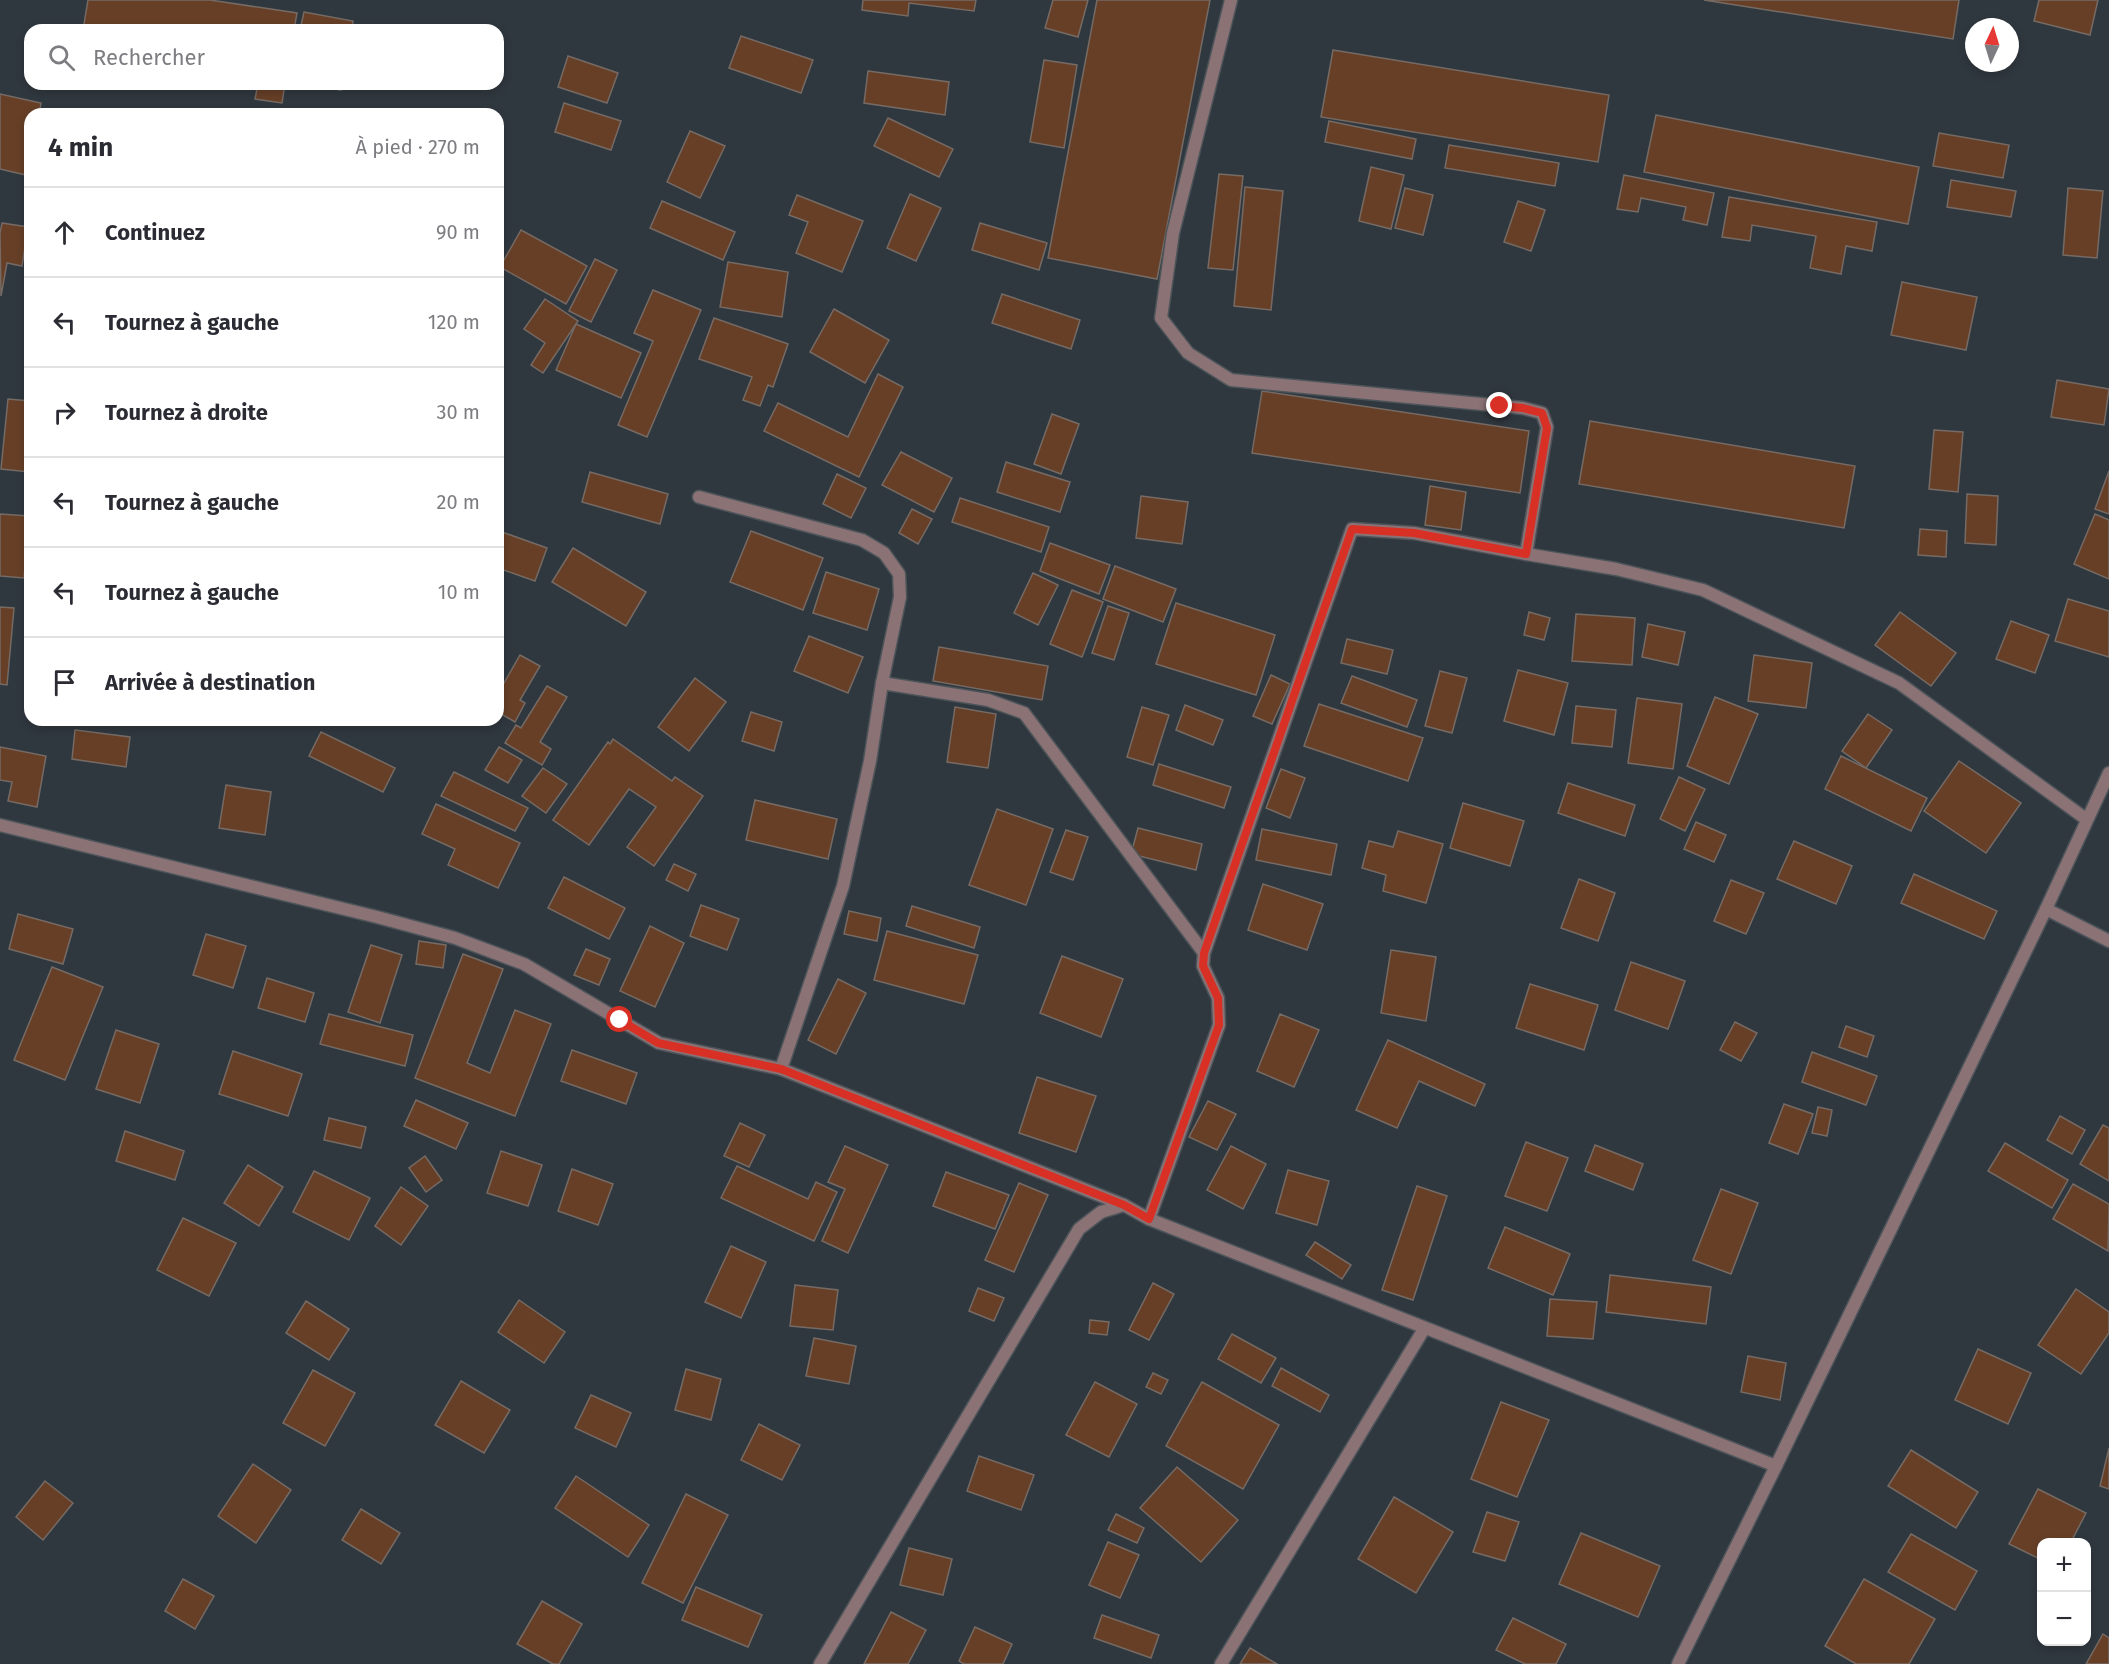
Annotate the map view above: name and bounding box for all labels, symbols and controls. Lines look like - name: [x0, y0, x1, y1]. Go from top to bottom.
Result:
- north arrow: [1965, 18, 2019, 72]
- search box: [24, 24, 504, 90]
- icon: search: [45, 41, 78, 74]
- text: Rechercher: [93, 44, 205, 71]
- text: 4 min: [48, 132, 113, 163]
- text: À pied · 270 m: [356, 135, 480, 159]
- icon: ahead: [48, 216, 81, 249]
- text: Continuez: [105, 219, 205, 246]
- text: 90 m: [436, 220, 480, 244]
- icon: left: [48, 306, 81, 339]
- text: Tournez à gauche: [105, 309, 279, 336]
- text: 120 m: [428, 310, 480, 334]
- route end: [1486, 392, 1512, 418]
- icon: right: [48, 396, 81, 429]
- text: Tournez à droite: [105, 399, 268, 426]
- text: 30 m: [436, 400, 480, 424]
- icon: left: [48, 486, 81, 519]
- text: Tournez à gauche: [105, 489, 279, 516]
- text: 20 m: [437, 490, 480, 514]
- icon: left: [48, 576, 81, 609]
- text: Tournez à gauche: [105, 579, 279, 606]
- text: 10 m: [438, 580, 480, 604]
- icon: arrive: [48, 666, 81, 699]
- text: Arrivée à destination: [105, 669, 315, 696]
- route start: [606, 1006, 632, 1032]
- map controls: [2037, 1538, 2091, 1646]
- button: +: [2037, 1538, 2091, 1592]
- button: −: [2037, 1592, 2091, 1646]

